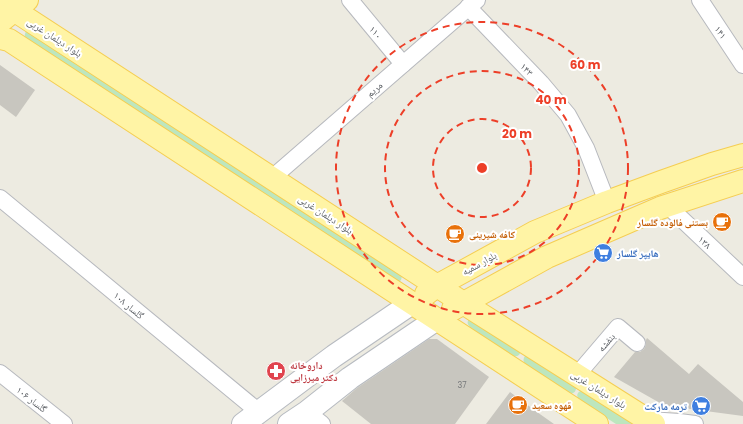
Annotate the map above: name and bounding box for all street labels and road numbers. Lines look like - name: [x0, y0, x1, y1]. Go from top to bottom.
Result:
- street label: بلوار دیلمان غربی: [24, 14, 85, 61]
- street label: ۱۱۰: [366, 22, 386, 42]
- street label: ۱۴۱: [711, 22, 731, 42]
- street label: ۱۴۳: [517, 59, 537, 80]
- street label: مریم: [363, 78, 386, 101]
- street label: بلوار دیلمان غربی: [295, 191, 356, 238]
- street label: ۱۳۸: [695, 232, 715, 253]
- street label: بلوار سمیه: [459, 248, 500, 279]
- street label: گلسار ۱۰۸: [110, 288, 148, 323]
- street label: بنفشه: [594, 329, 619, 355]
- street label: بلوار دیلمان غربی: [568, 366, 630, 413]
- street label: گلسار ۱۰۶: [13, 382, 51, 417]

